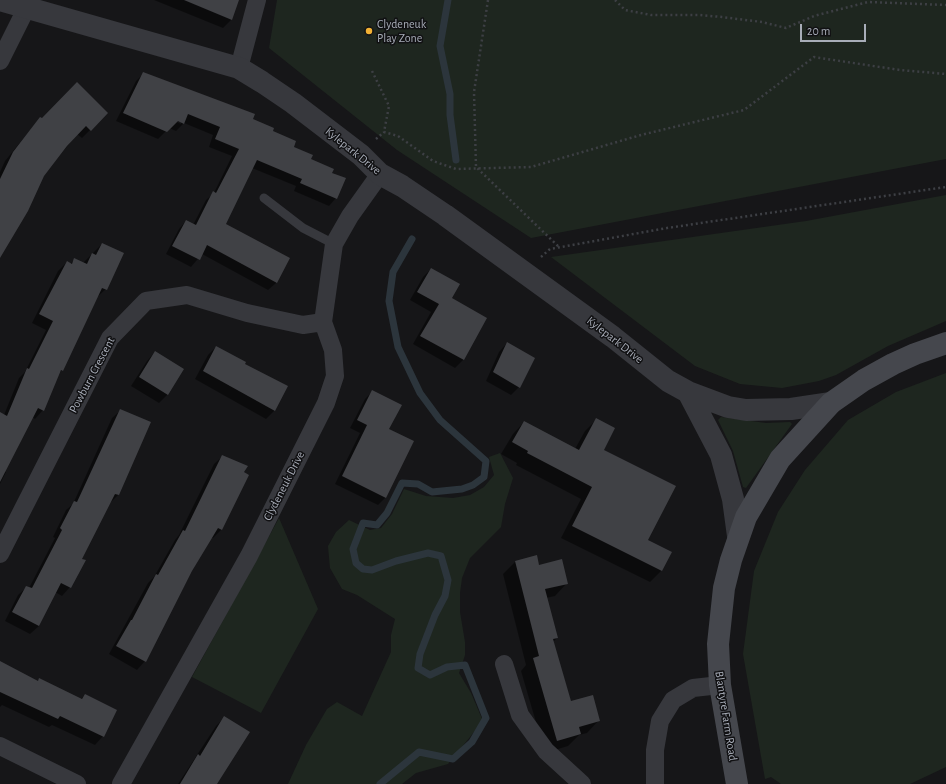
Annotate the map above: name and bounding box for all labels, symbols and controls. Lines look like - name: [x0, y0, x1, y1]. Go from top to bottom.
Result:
- scale bar: [802, 16, 868, 42]
- place label: Clydeneuk Play Zone: [377, 17, 426, 45]
- text: 20 m: [807, 25, 830, 37]
- marker: Clydeneuk Play Zone: [364, 26, 374, 36]
- street label: Kylepark Drive: [322, 124, 384, 178]
- street label: Kylepark Drive: [584, 313, 646, 367]
- street label: Powburn Crescent: [66, 335, 118, 415]
- street label: Clydeneuk Drive: [260, 449, 308, 523]
- street label: Blantyre Farm Road: [712, 670, 740, 762]

